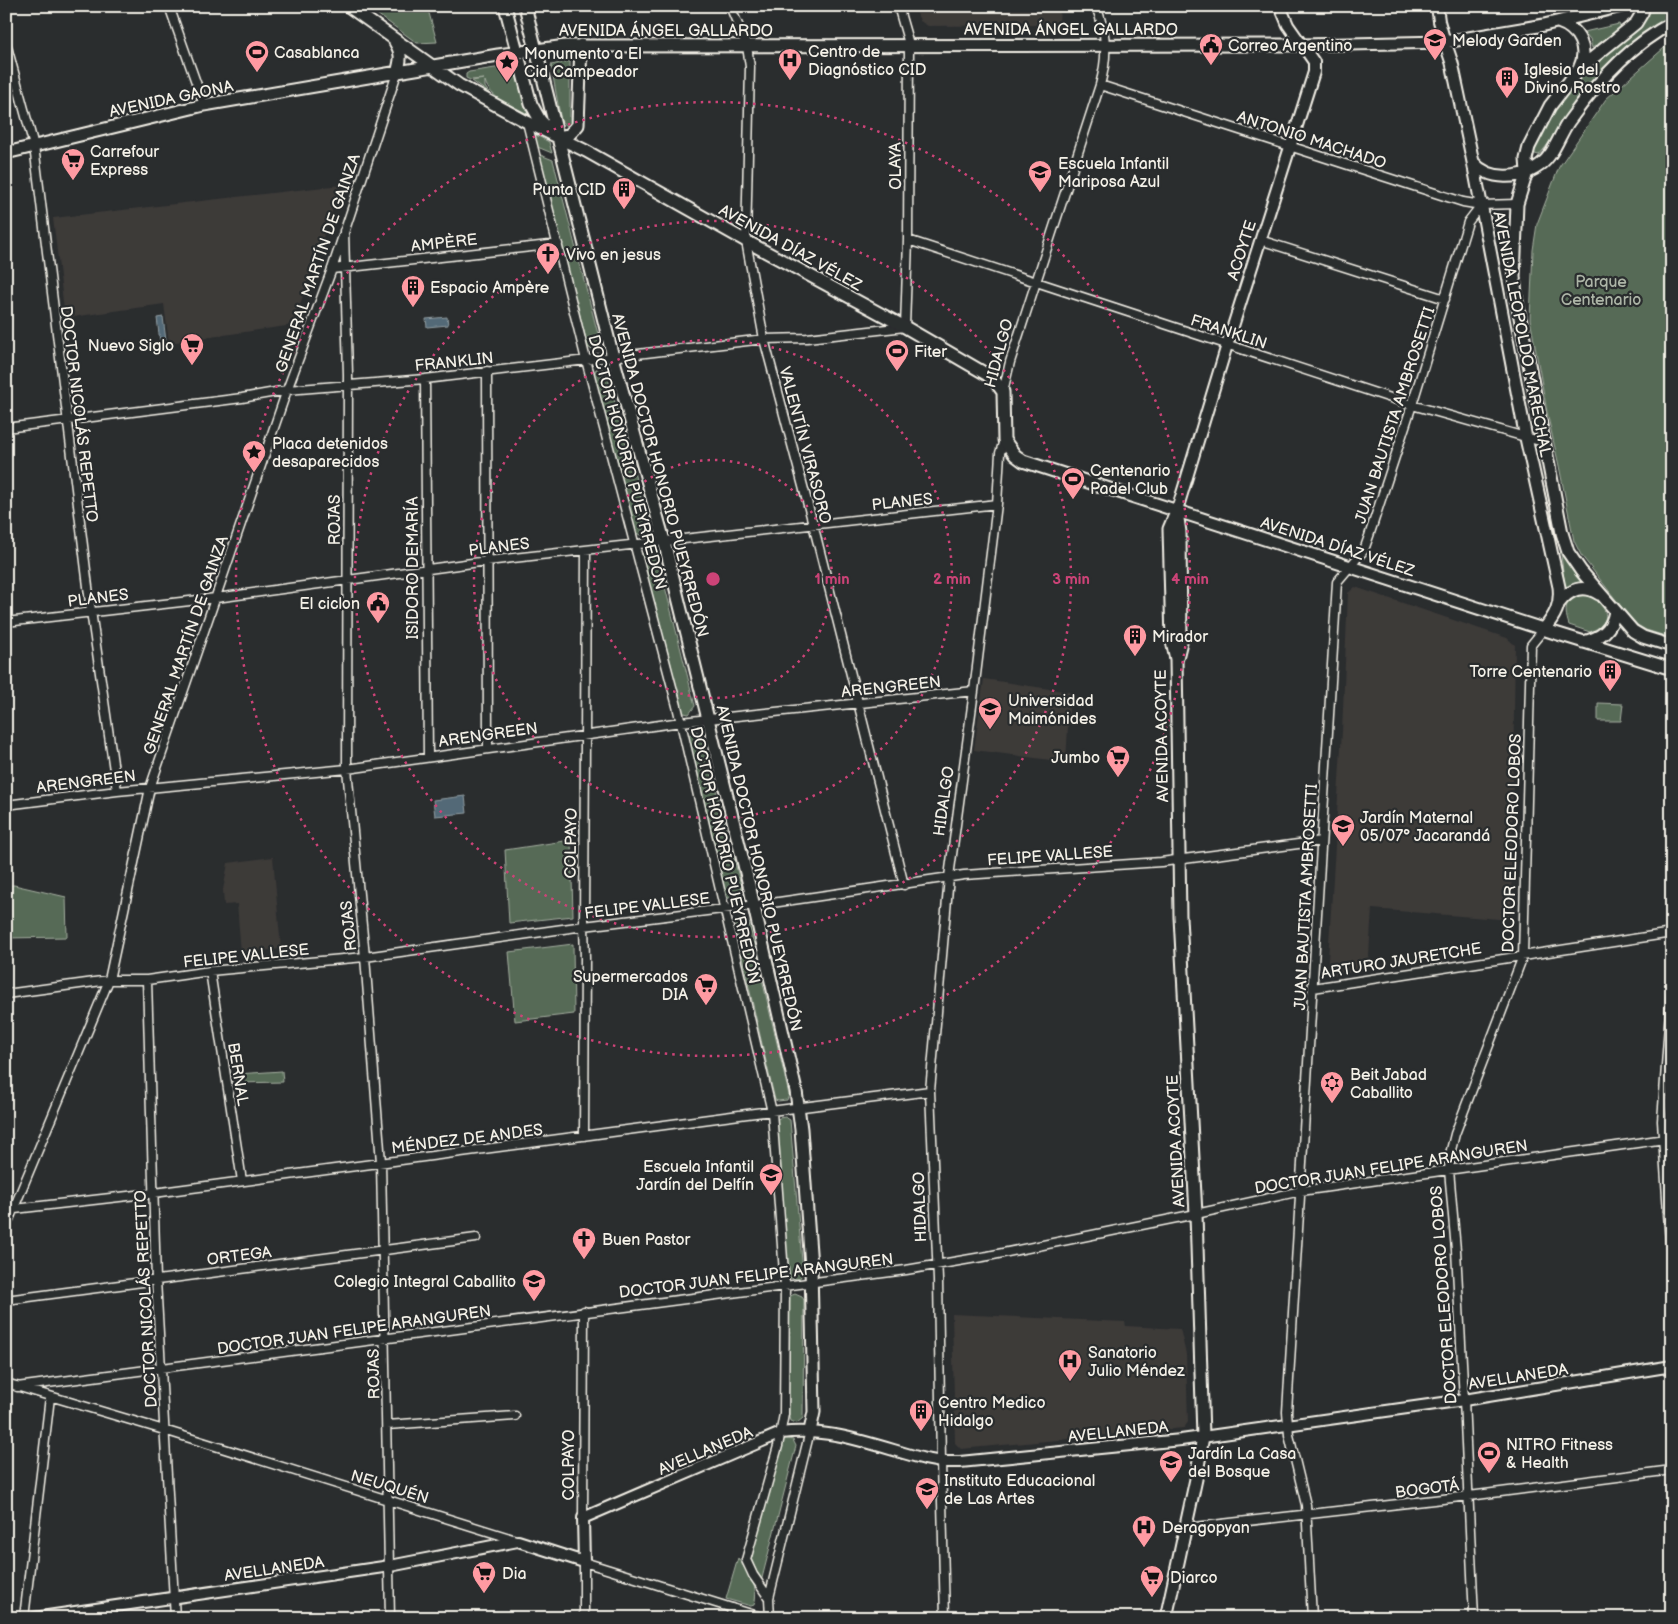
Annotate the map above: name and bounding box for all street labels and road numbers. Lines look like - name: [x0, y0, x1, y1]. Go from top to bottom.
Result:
- street label: AVENIDA ÁNGEL GALLARDO: [964, 19, 1178, 40]
- street label: AVENIDA ÁNGEL GALLARDO: [559, 20, 773, 41]
- street label: AVENIDA GAONA: [108, 77, 235, 122]
- street label: ANTONIO MACHADO: [1235, 107, 1389, 174]
- street label: OLAYA: [887, 142, 906, 190]
- street label: GENERAL MARTÍN DE GAINZA: [270, 151, 365, 375]
- street label: AVENIDA DÍAZ VÉLEZ: [715, 199, 866, 296]
- street label: AVENIDA LEOPOLDO MARECHAL: [1488, 210, 1555, 459]
- street label: ACOYTE: [1224, 218, 1261, 283]
- street label: AMPÈRE: [410, 229, 478, 256]
- street label: DOCTOR NICOLÁS REPETTO: [56, 305, 103, 524]
- street label: JUAN BAUTISTA AMBROSETTI: [1351, 305, 1439, 526]
- street label: AVENIDA DOCTOR HONORIO PUEYRREDÓN: [607, 311, 714, 639]
- street label: FRANKLIN: [1188, 311, 1269, 354]
- street label: HIDALGO: [981, 317, 1018, 390]
- street label: DOCTOR HONORIO PUEYRREDÓN: [583, 332, 672, 592]
- street label: FRANKLIN: [414, 349, 495, 376]
- street label: VALENTÍN VIRASORO: [774, 364, 837, 526]
- street label: PLANES: [871, 490, 934, 515]
- street label: ROJAS: [326, 495, 345, 545]
- street label: ISIDORO DEMARÍA: [402, 496, 423, 640]
- street label: AVENIDA DÍAZ VÉLEZ: [1258, 512, 1418, 581]
- street label: GENERAL MARTÍN DE GAINZA: [138, 533, 233, 757]
- street label: PLANES: [468, 534, 531, 561]
- street label: PLANES: [67, 585, 130, 612]
- street label: AVENIDA ACOYTE: [1152, 669, 1173, 803]
- street label: ARENGREEN: [840, 673, 942, 702]
- street label: AVENIDA DOCTOR HONORIO PUEYRREDÓN: [712, 703, 807, 1033]
- street label: ARENGREEN: [437, 719, 539, 752]
- street label: DOCTOR HONORIO PUEYRREDÓN: [686, 724, 765, 986]
- street label: DOCTOR ELEODORO LOBOS: [1499, 733, 1526, 953]
- street label: HIDALGO: [930, 765, 959, 837]
- street label: ARENGREEN: [35, 767, 137, 798]
- street label: JUAN BAUTISTA AMBROSETTI: [1291, 783, 1322, 1011]
- street label: COLPAYO: [561, 807, 582, 879]
- street label: FELIPE VALLESE: [986, 843, 1114, 870]
- street label: FELIPE VALLESE: [583, 889, 711, 924]
- street label: ROJAS: [337, 900, 362, 952]
- street label: ARTURO JAURETCHE: [1320, 939, 1483, 984]
- street label: FELIPE VALLESE: [182, 940, 310, 973]
- street label: BERNAL: [223, 1041, 252, 1108]
- street label: AVENIDA ACOYTE: [1164, 1074, 1189, 1208]
- street label: MÉNDEZ DE ANDES: [390, 1119, 544, 1158]
- street label: DOCTOR JUAN FELIPE ARANGUREN: [1253, 1136, 1529, 1198]
- street label: HIDALGO: [910, 1171, 931, 1243]
- street label: DOCTOR ELEODORO LOBOS: [1427, 1185, 1462, 1405]
- street label: DOCTOR NICOLÁS REPETTO: [129, 1190, 162, 1408]
- street label: ORTEGA: [206, 1243, 273, 1270]
- street label: DOCTOR JUAN FELIPE ARANGUREN: [618, 1250, 895, 1303]
- street label: DOCTOR JUAN FELIPE ARANGUREN: [216, 1302, 492, 1359]
- street label: ROJAS: [365, 1348, 384, 1399]
- street label: AVELLANEDA: [1467, 1360, 1570, 1395]
- street label: AVELLANEDA: [1067, 1418, 1169, 1447]
- street label: AVELLANEDA: [656, 1423, 756, 1480]
- street label: COLPAYO: [560, 1430, 579, 1500]
- street label: NEUQUÉN: [348, 1465, 432, 1508]
- street label: BOGOTÁ: [1394, 1474, 1460, 1503]
- street label: AVELLANEDA: [223, 1553, 326, 1586]

